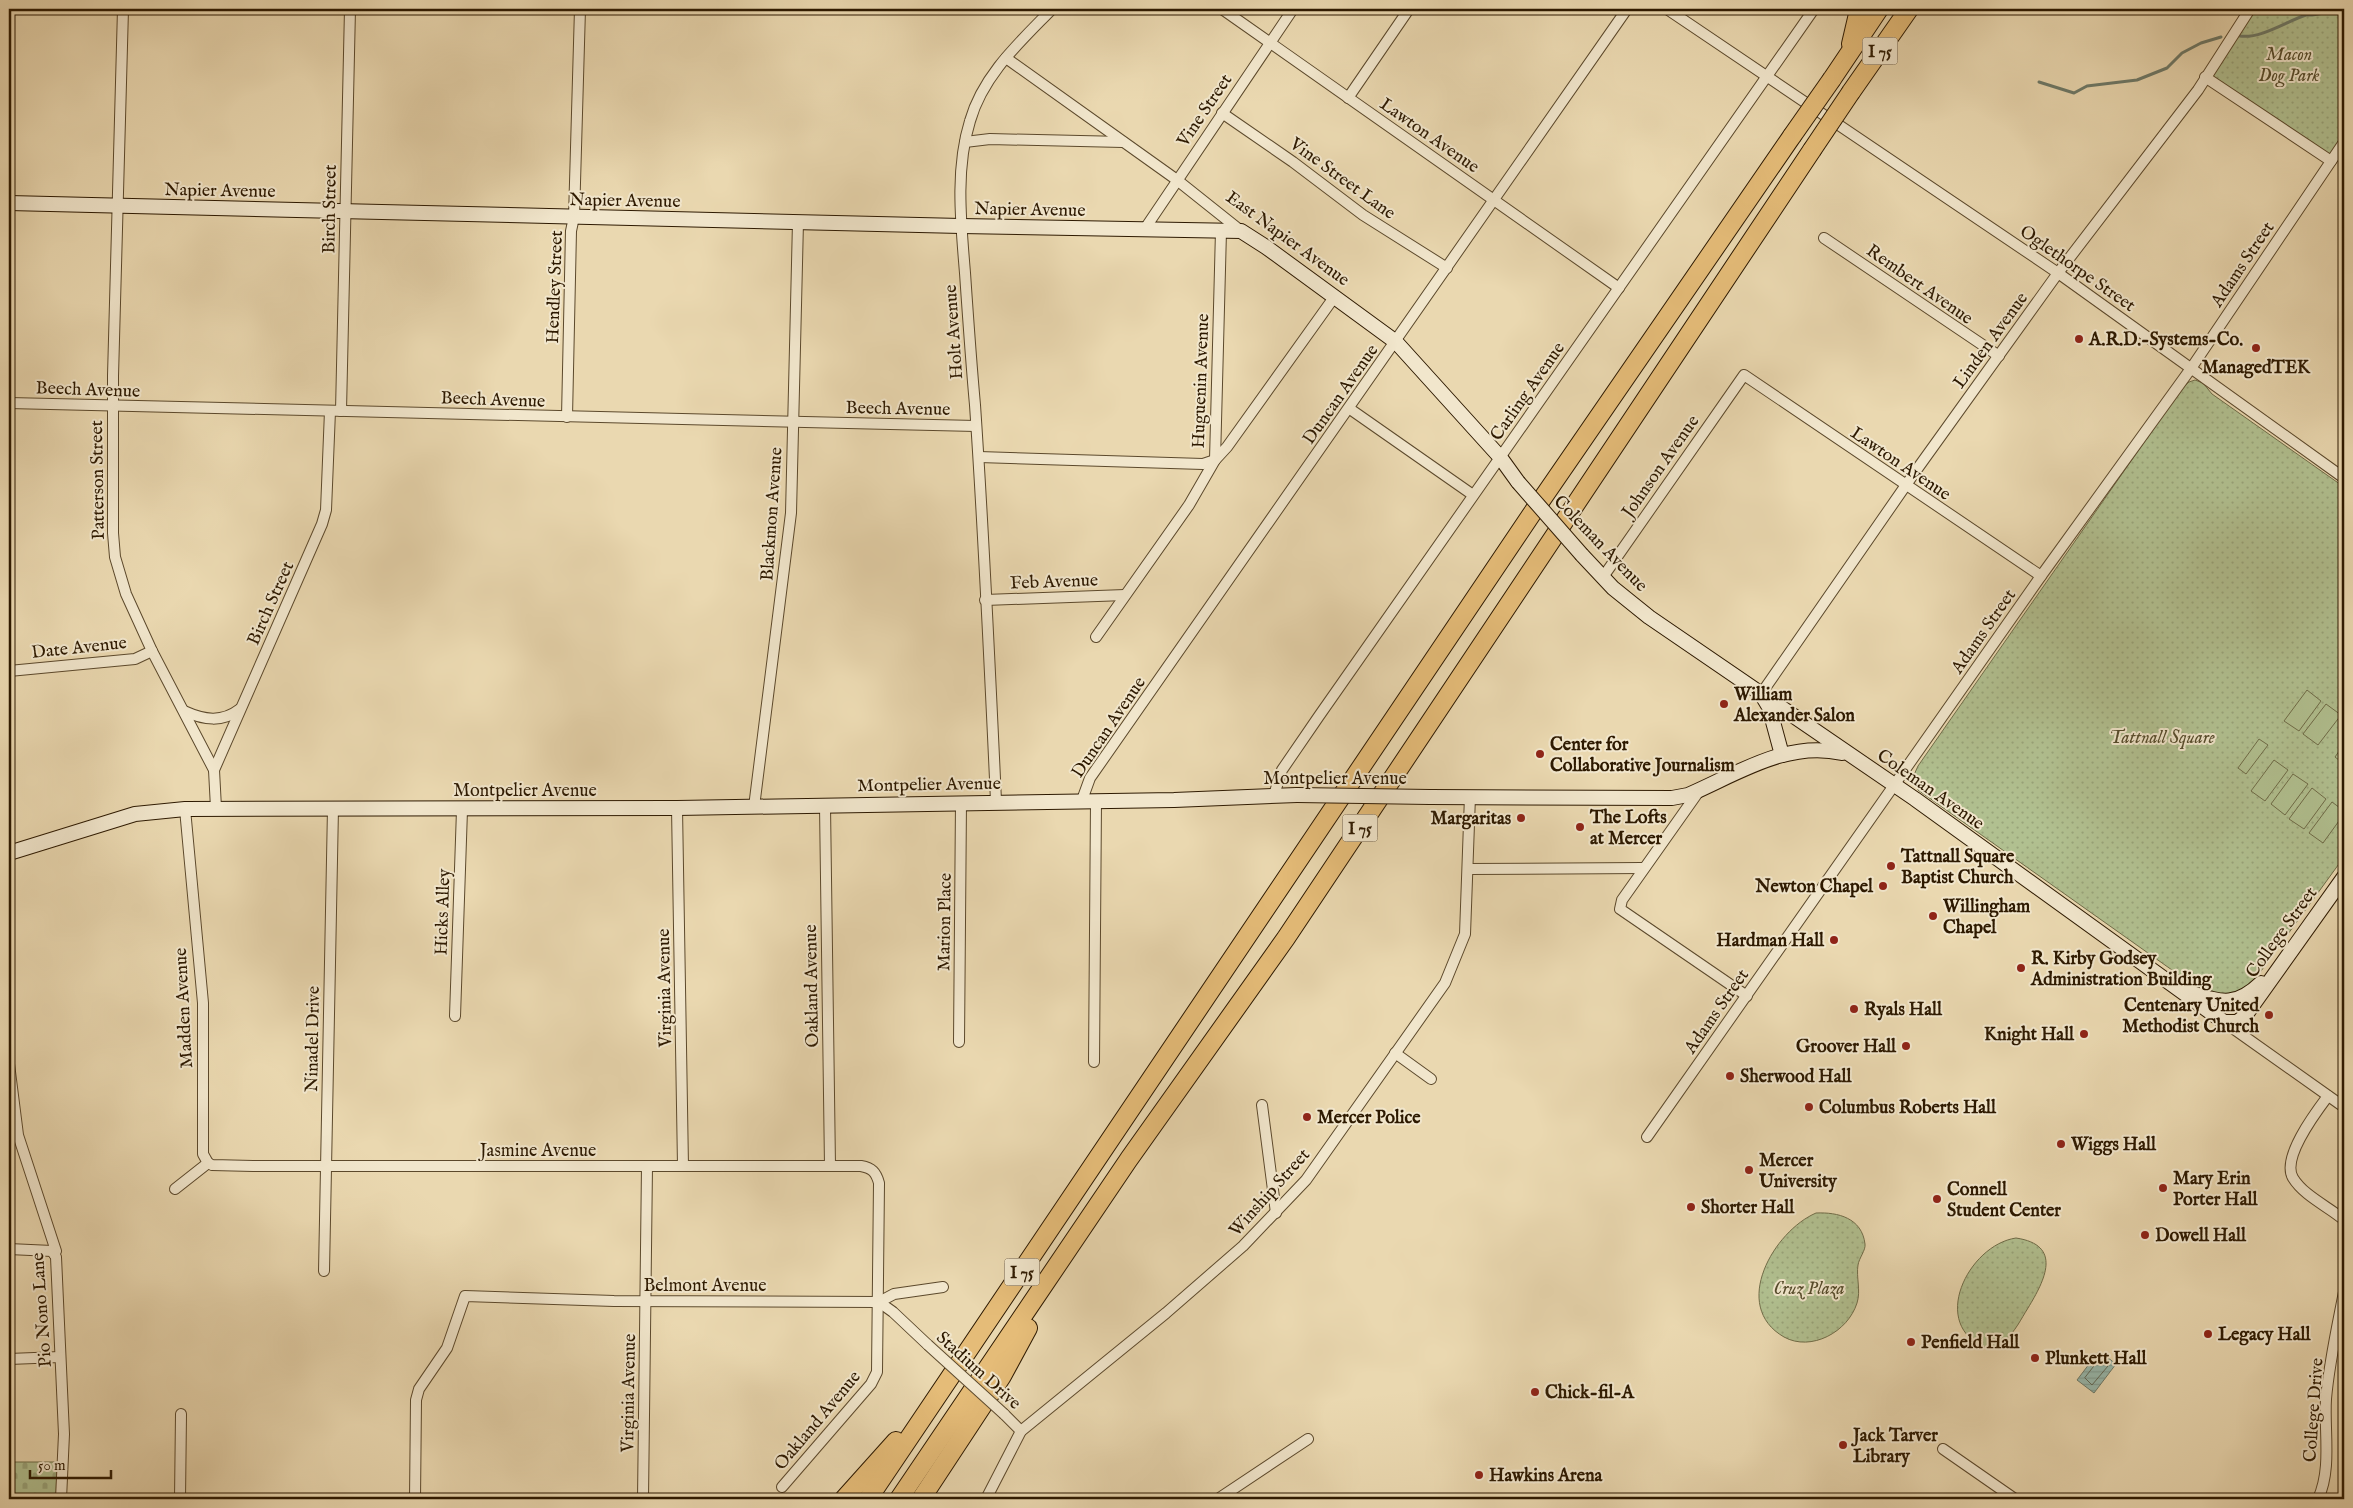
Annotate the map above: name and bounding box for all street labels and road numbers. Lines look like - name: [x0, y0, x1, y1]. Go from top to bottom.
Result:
- road number: I 75: [1862, 37, 1898, 64]
- street label: Vine Street: [1172, 70, 1238, 153]
- street label: Lawton Avenue: [1375, 93, 1483, 179]
- street label: Vine Street Lane: [1284, 132, 1400, 225]
- street label: Birch Street: [318, 164, 343, 254]
- street label: Napier Avenue: [164, 179, 276, 204]
- street label: East Napier Avenue: [1221, 186, 1354, 292]
- street label: Napier Avenue: [569, 189, 681, 214]
- street label: Napier Avenue: [974, 198, 1086, 223]
- street label: Adams Street: [2206, 218, 2280, 313]
- street label: Oglethorpe Street: [2015, 221, 2140, 318]
- street label: Hendley Street: [542, 230, 569, 344]
- street label: Rembert Avenue: [1861, 240, 1977, 331]
- street label: Holt Avenue: [940, 284, 969, 380]
- street label: Linden Avenue: [1949, 288, 2034, 394]
- street label: Huguenin Avenue: [1188, 313, 1215, 449]
- street label: Carling Avenue: [1486, 338, 1571, 446]
- street label: Duncan Avenue: [1298, 340, 1384, 450]
- street label: Beech Avenue: [35, 377, 141, 404]
- street label: Beech Avenue: [440, 387, 546, 414]
- street label: Beech Avenue: [845, 397, 951, 422]
- street label: Johnson Avenue: [1616, 411, 1705, 524]
- street label: Patterson Street: [86, 420, 111, 540]
- street label: Lawton Avenue: [1845, 422, 1955, 506]
- street label: Blackmon Avenue: [756, 446, 789, 582]
- street label: Coleman Avenue: [1548, 491, 1652, 597]
- street label: Birch Street: [243, 558, 300, 649]
- street label: Feb Avenue: [1010, 569, 1098, 596]
- street label: Adams Street: [1946, 585, 2022, 680]
- street label: Date Avenue: [30, 632, 128, 665]
- street label: Duncan Avenue: [1067, 673, 1152, 783]
- street label: Coleman Avenue: [1872, 745, 1988, 836]
- street label: Montpelier Avenue: [1263, 768, 1407, 791]
- street label: Montpelier Avenue: [857, 773, 1001, 798]
- street label: Montpelier Avenue: [453, 780, 597, 803]
- road number: I 75: [1342, 814, 1378, 841]
- street label: Hicks Alley: [430, 868, 457, 956]
- street label: Marion Place: [933, 873, 958, 971]
- street label: College Street: [2241, 883, 2323, 983]
- street label: Oakland Avenue: [800, 924, 825, 1048]
- street label: Virginia Avenue: [653, 928, 678, 1049]
- street label: Madden Avenue: [170, 947, 199, 1069]
- street label: Adams Street: [1679, 965, 1755, 1060]
- street label: Ninadel Drive: [301, 986, 326, 1092]
- street label: Jasmine Avenue: [478, 1140, 596, 1163]
- street label: Winship Street: [1225, 1144, 1316, 1242]
- street label: Pio Nono Lane: [27, 1252, 58, 1368]
- road number: I 75: [1004, 1258, 1040, 1286]
- street label: Belmont Avenue: [643, 1275, 767, 1298]
- street label: Stadium Drive: [931, 1327, 1025, 1415]
- street label: Virginia Avenue: [617, 1333, 642, 1454]
- street label: College Drive: [2299, 1357, 2330, 1463]
- street label: Oakland Avenue: [770, 1366, 867, 1476]

